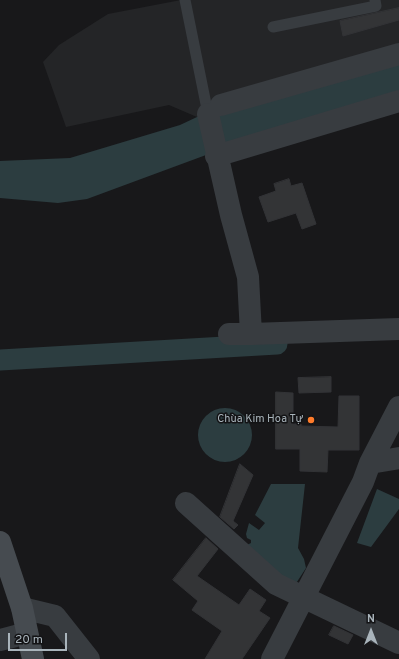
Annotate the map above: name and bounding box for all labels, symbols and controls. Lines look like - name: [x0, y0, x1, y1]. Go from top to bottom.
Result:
- place label: Chùa Kim Hoa Tự: [217, 413, 303, 427]
- marker: Chùa Kim Hoa Tự: [306, 415, 316, 425]
- north arrow: [351, 611, 391, 651]
- text: N: [367, 612, 375, 626]
- scale bar: [10, 625, 69, 651]
- text: 20 m: [15, 632, 43, 648]

